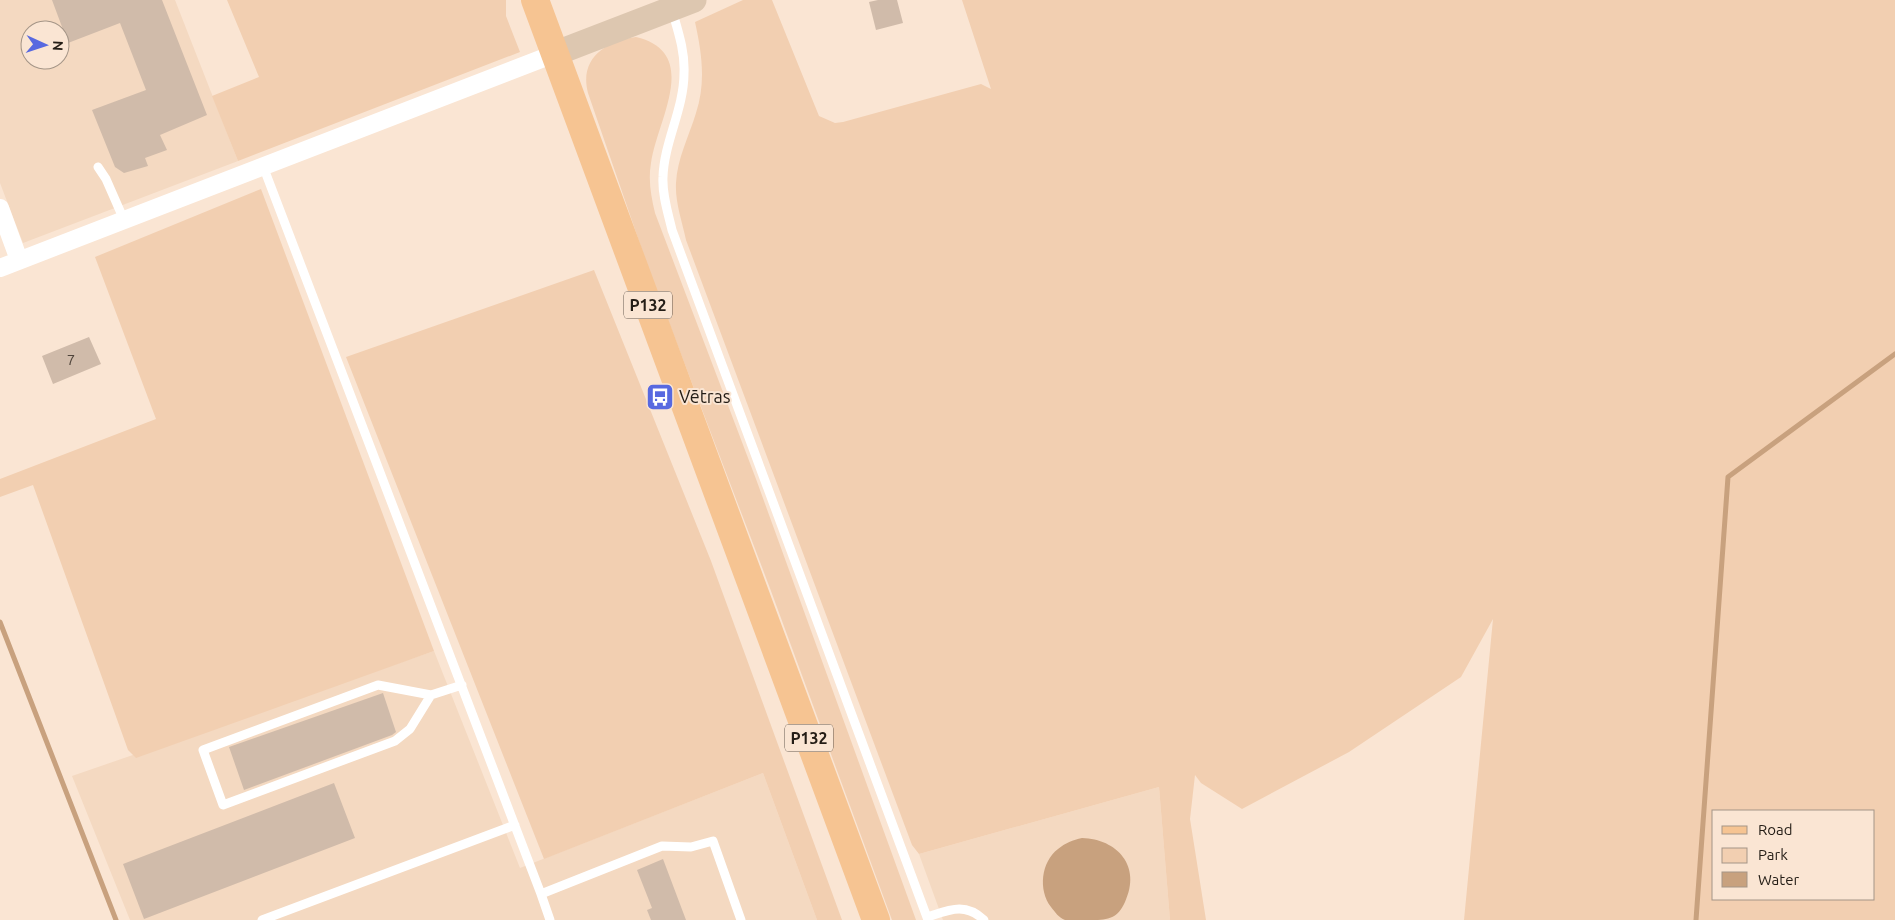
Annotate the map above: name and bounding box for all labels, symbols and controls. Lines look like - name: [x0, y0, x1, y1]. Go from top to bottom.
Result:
- north arrow: [20, 20, 70, 70]
- text: N: [50, 40, 66, 51]
- road number: P132: [624, 292, 672, 318]
- house number: 7: [67, 351, 75, 368]
- bus stop icon: Vētras: [645, 382, 675, 412]
- place label: Vētras: [679, 386, 731, 406]
- road number: P132: [785, 724, 833, 751]
- legend: [1712, 810, 1875, 900]
- text: Road: [1758, 821, 1793, 838]
- text: Park: [1758, 846, 1788, 863]
- text: Water: [1758, 871, 1799, 888]

